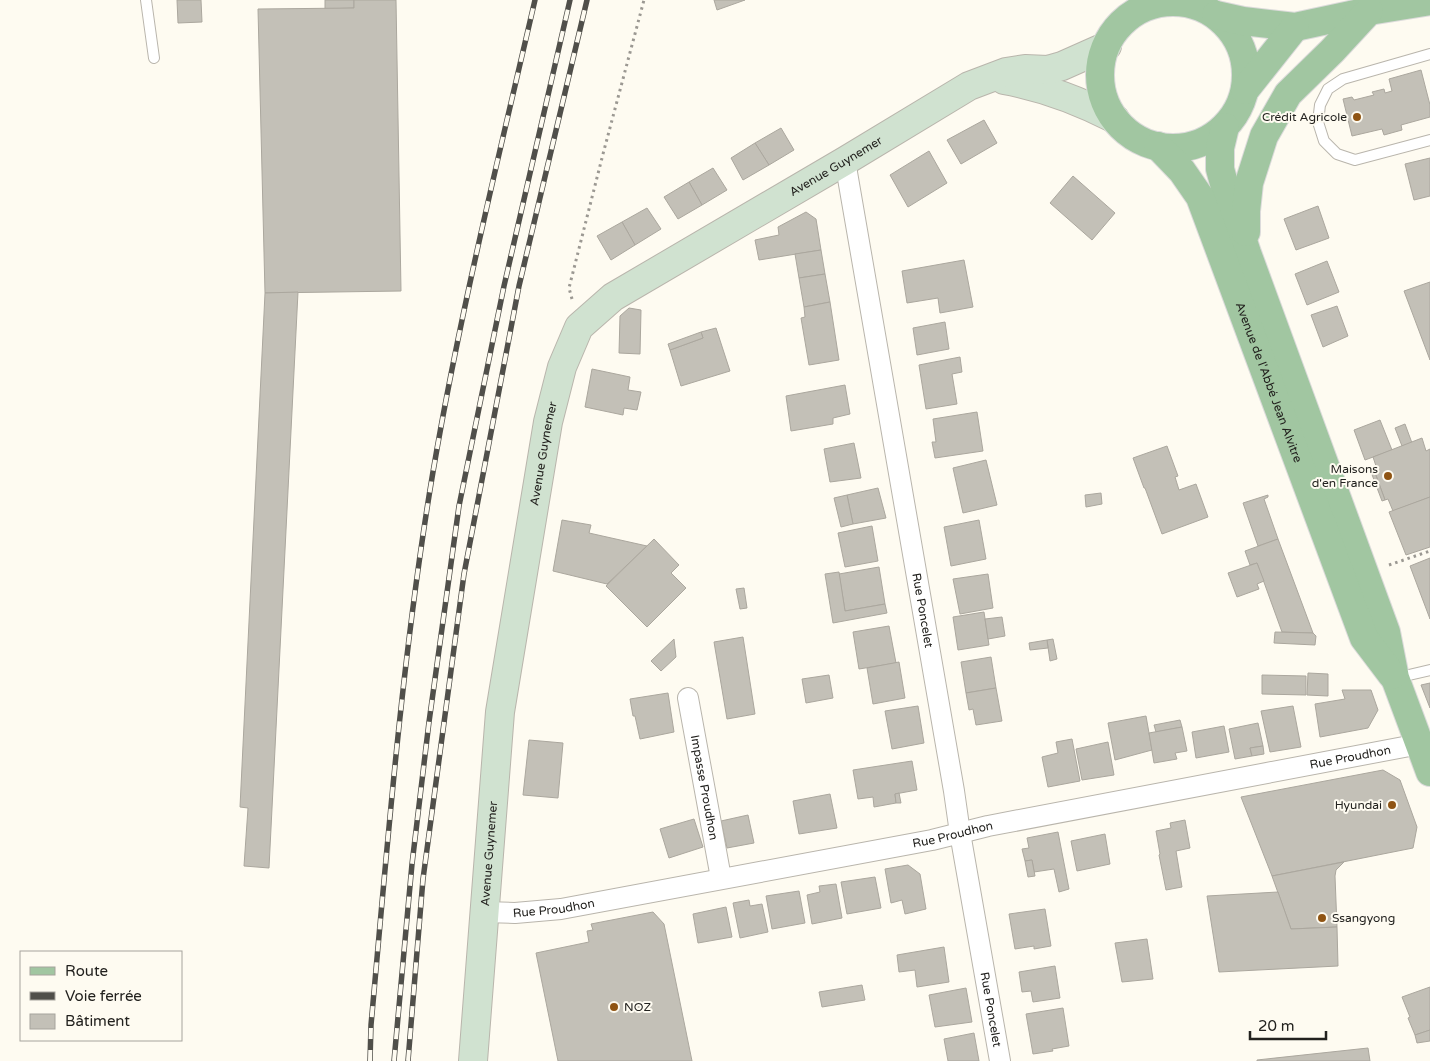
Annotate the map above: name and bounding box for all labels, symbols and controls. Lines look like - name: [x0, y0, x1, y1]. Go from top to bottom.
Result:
- place label: Crédit Agricole: [1262, 110, 1347, 124]
- marker: Crédit Agricole: [1351, 111, 1363, 123]
- street label: Avenue Guynemer: [787, 133, 885, 199]
- street label: Avenue de l'Abbé Jean Alvitre: [1233, 300, 1305, 465]
- street label: Avenue Guynemer: [527, 400, 560, 507]
- place label: Maisons d'en France: [1312, 462, 1378, 490]
- marker: Maisons d'en France: [1382, 470, 1394, 482]
- street label: Rue Poncelet: [909, 572, 936, 649]
- street label: Impasse Proudhon: [688, 734, 721, 841]
- street label: Rue Proudhon: [1309, 743, 1392, 772]
- place label: Hyundai: [1335, 798, 1382, 812]
- marker: Hyundai: [1386, 799, 1398, 811]
- street label: Avenue Guynemer: [478, 800, 500, 907]
- street label: Rue Proudhon: [911, 818, 994, 850]
- street label: Rue Proudhon: [512, 896, 596, 920]
- place label: Ssangyong: [1332, 911, 1395, 925]
- marker: Ssangyong: [1316, 912, 1328, 924]
- legend: [20, 951, 182, 1041]
- text: Route: [65, 962, 108, 980]
- street label: Rue Poncelet: [978, 971, 1004, 1048]
- text: Voie ferrée: [65, 987, 142, 1005]
- place label: NOZ: [624, 1000, 651, 1014]
- marker: NOZ: [608, 1001, 620, 1013]
- scale bar: [1250, 1008, 1326, 1040]
- text: Bâtiment: [65, 1012, 130, 1030]
- text: 20 m: [1258, 1017, 1295, 1035]

